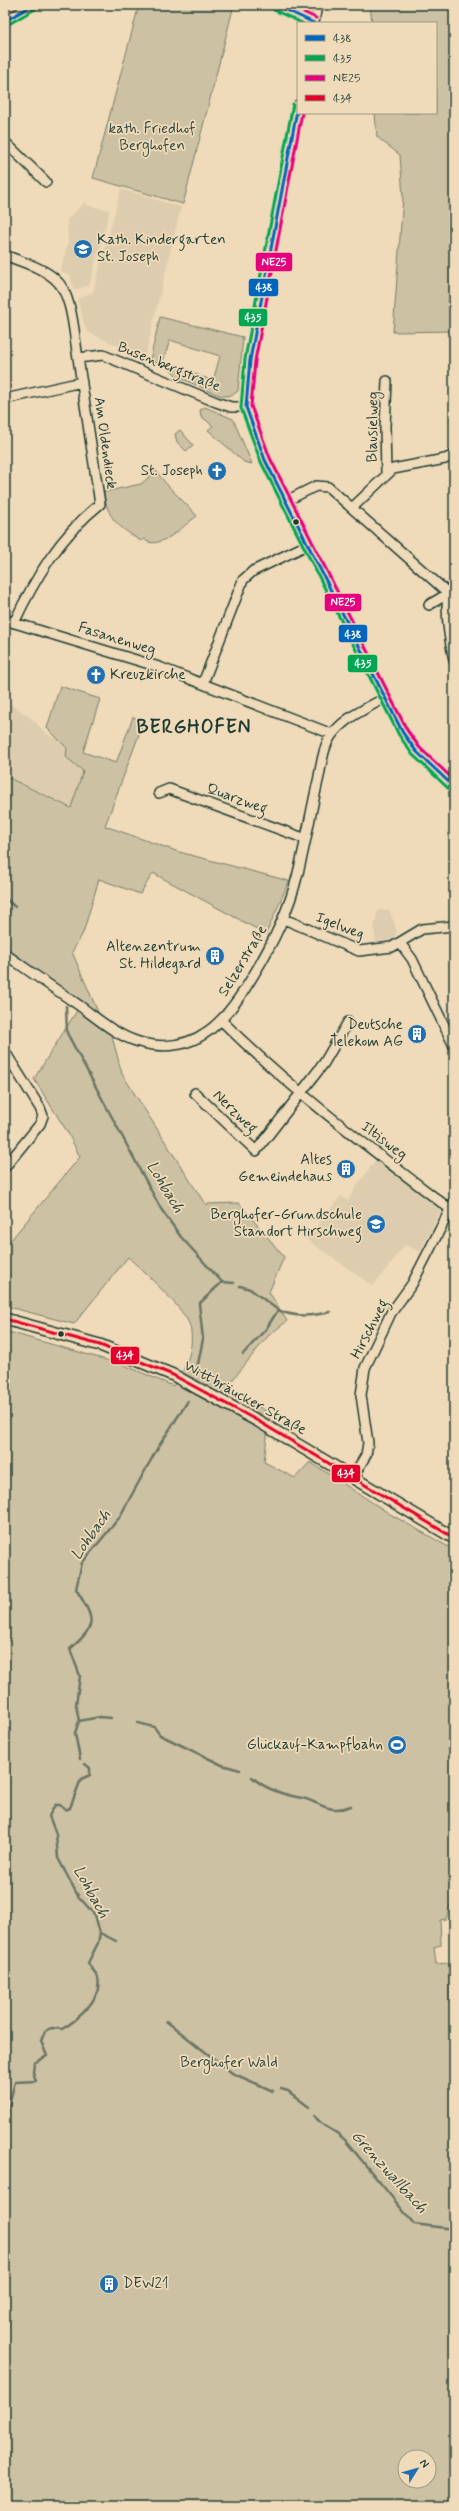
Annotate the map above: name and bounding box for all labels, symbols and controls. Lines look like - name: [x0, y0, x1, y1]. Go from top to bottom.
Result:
- legend: [297, 22, 437, 114]
- text: 438: [333, 31, 352, 47]
- text: 435: [333, 51, 352, 67]
- text: NE25: [333, 71, 360, 87]
- text: 434: [333, 91, 352, 107]
- park label: kath. Friedhof Berghofen: [108, 119, 196, 157]
- place label: Kath. Kindergarten St. Joseph: [97, 230, 226, 267]
- school or university icon: Kath. Kindergarten St. Joseph: [72, 238, 94, 260]
- line badge: NE25: [255, 252, 293, 272]
- text: NE25: [261, 256, 287, 270]
- line badge: 438: [248, 278, 279, 297]
- text: 438: [256, 281, 273, 295]
- line badge: 435: [238, 308, 268, 327]
- text: 435: [244, 311, 262, 325]
- street label: Busenbergstraße: [114, 337, 224, 398]
- street label: Blausielweg: [362, 391, 385, 463]
- street label: Am Oldendieck: [89, 396, 121, 491]
- church icon: St. Joseph: [206, 460, 228, 482]
- place label: St. Joseph: [141, 461, 203, 481]
- unlabelled marker: [291, 517, 301, 527]
- line badge: NE25: [324, 593, 362, 612]
- text: NE25: [330, 596, 356, 610]
- street label: Fasanenweg: [75, 618, 158, 661]
- line badge: 438: [338, 624, 368, 643]
- text: 438: [345, 628, 362, 642]
- line badge: 435: [347, 654, 378, 673]
- text: 435: [354, 657, 372, 671]
- church icon: Kreuzkirche: [85, 664, 107, 686]
- place label: Kreuzkirche: [110, 665, 186, 685]
- district label: BERGHOFEN: [137, 715, 251, 740]
- street label: Quarzweg: [203, 779, 270, 820]
- street label: Igelweg: [313, 908, 367, 944]
- street label: Selzerstraße: [214, 922, 272, 1000]
- place label: Altenzentrum St. Hildegard: [106, 937, 201, 974]
- building icon: Altenzentrum St. Hildegard: [204, 945, 226, 967]
- place label: Deutsche Telekom AG: [330, 1015, 403, 1052]
- building icon: Deutsche Telekom AG: [406, 1023, 428, 1045]
- street label: Nerzweg: [208, 1086, 262, 1139]
- street label: Iltisweg: [356, 1117, 411, 1166]
- place label: Altes Gemeindehaus: [238, 1150, 332, 1187]
- water label: Lohbach: [141, 1157, 189, 1217]
- building icon: Altes Gemeindehaus: [335, 1158, 357, 1180]
- place label: Berghofer-Grundschule Standort Hirschweg: [211, 1205, 362, 1243]
- school or university icon: Berghofer-Grundschule Standort Hirschweg: [365, 1213, 387, 1235]
- street label: Hirschweg: [346, 1296, 395, 1363]
- unlabelled marker: [56, 1329, 66, 1339]
- line badge: 434: [110, 1346, 140, 1365]
- text: 434: [116, 1349, 134, 1363]
- street label: Wittbräucker Straße: [180, 1356, 310, 1440]
- line badge: 434: [331, 1464, 361, 1483]
- text: 434: [337, 1467, 355, 1481]
- water label: Lohbach: [66, 1505, 116, 1564]
- sports icon: Glückauf-Kampfbahn: [386, 1734, 408, 1756]
- place label: Glückauf-Kampfbahn: [247, 1735, 383, 1755]
- water label: Lohbach: [68, 1862, 114, 1922]
- park label: Berghofer Wald: [180, 2053, 278, 2074]
- water label: Grenzwallbach: [346, 2126, 432, 2218]
- building icon: DEW21: [98, 2273, 120, 2295]
- place label: DEW21: [123, 2274, 168, 2294]
- north arrow: [397, 2449, 437, 2489]
- text: N: [416, 2456, 432, 2471]

